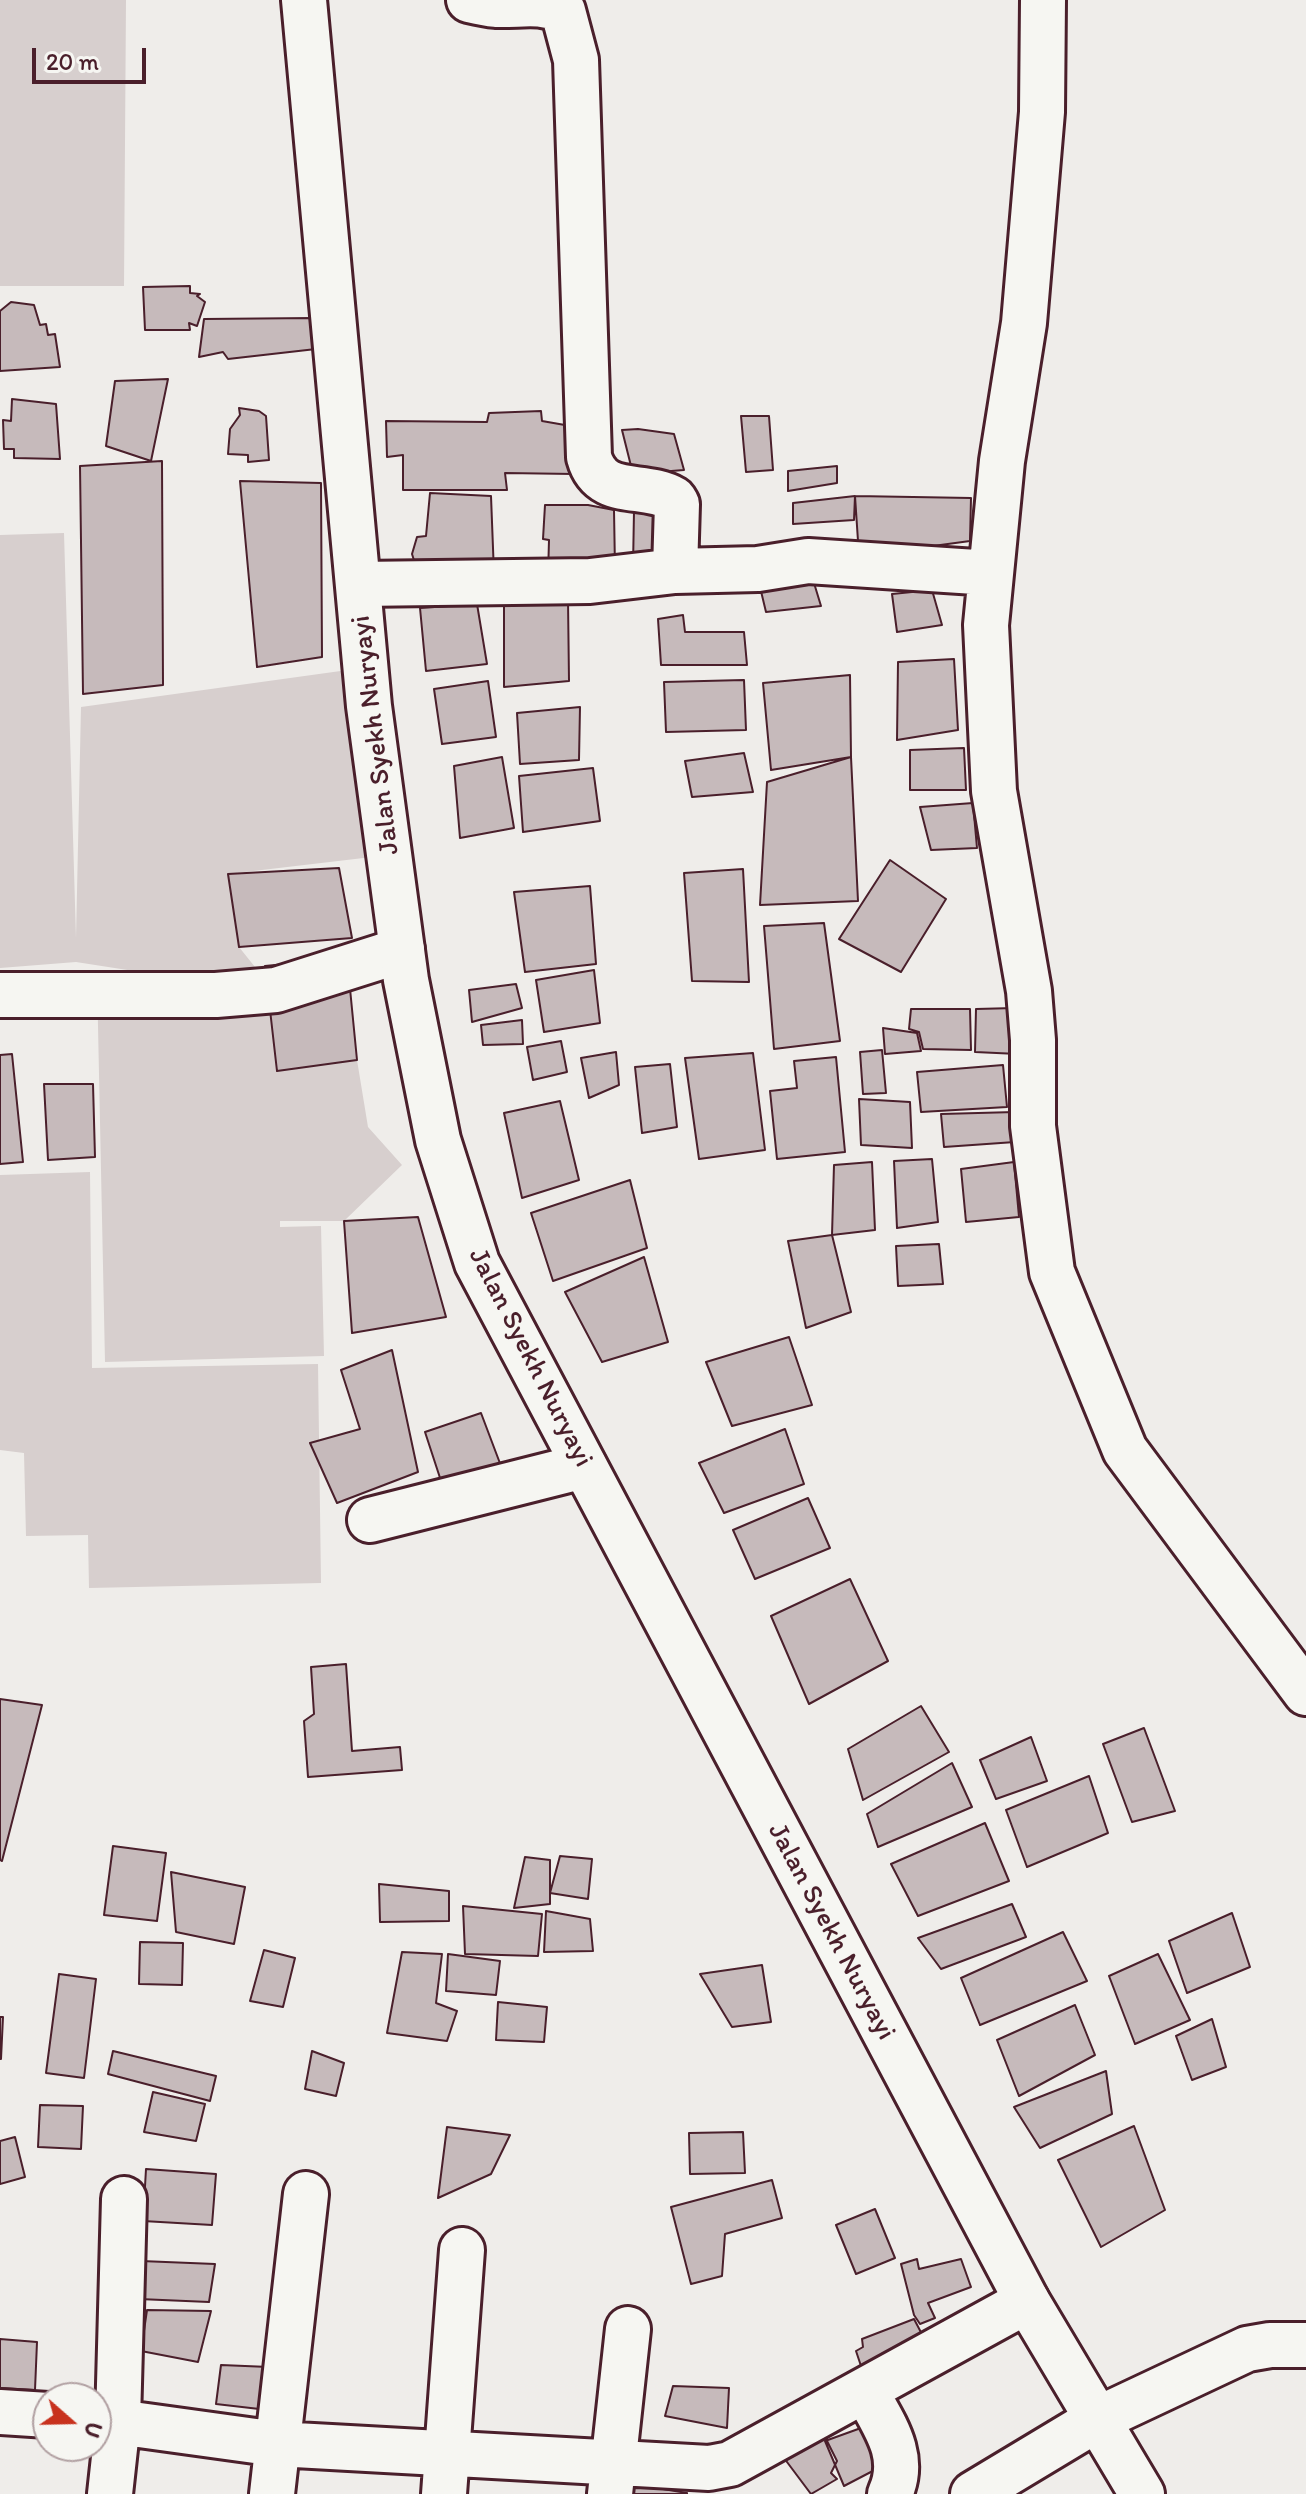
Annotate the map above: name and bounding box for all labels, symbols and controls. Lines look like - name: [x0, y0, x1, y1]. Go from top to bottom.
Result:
- scale bar: [36, 32, 150, 82]
- text: 20 m: [46, 47, 99, 76]
- street label: Jalan Syekh Nuryayi: [345, 613, 407, 857]
- street label: Jalan Syekh Nuryayi: [460, 1243, 600, 1473]
- street label: Jalan Syekh Nuryayi: [760, 1818, 902, 2046]
- north arrow: [32, 2382, 112, 2462]
- text: U: [78, 2418, 108, 2441]

